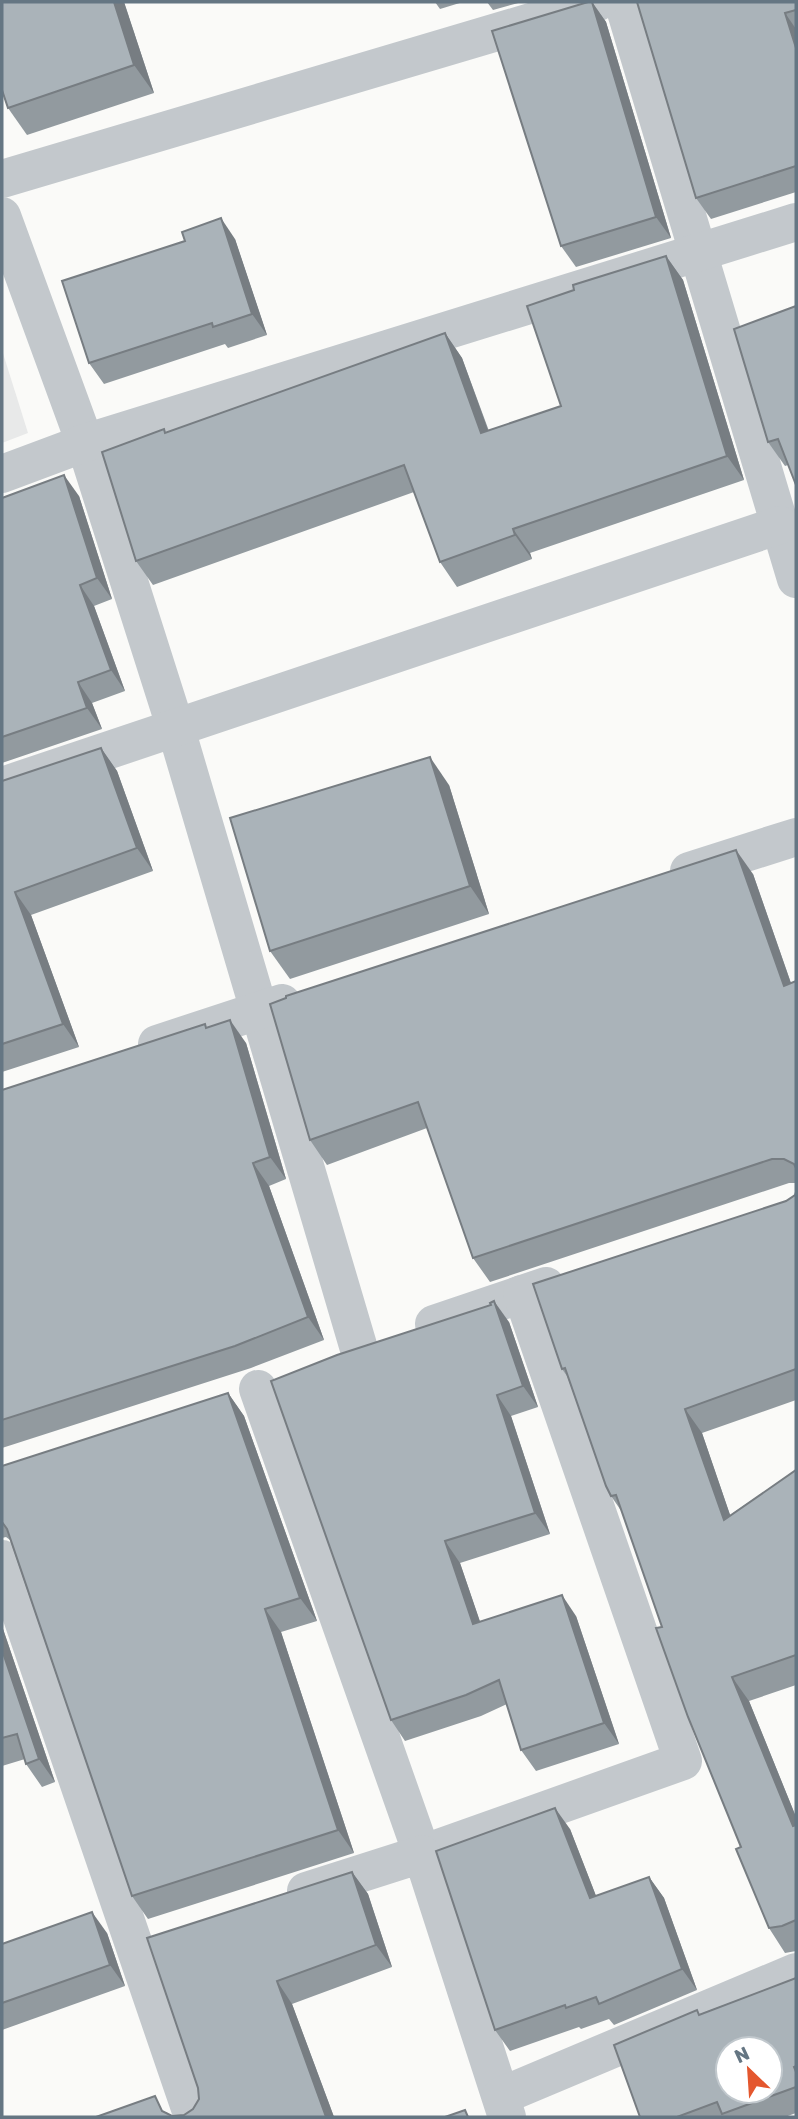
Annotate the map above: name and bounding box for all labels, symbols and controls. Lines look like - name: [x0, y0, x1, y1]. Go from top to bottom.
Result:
- north arrow: [714, 2035, 784, 2105]
- text: N: [731, 2042, 753, 2068]

